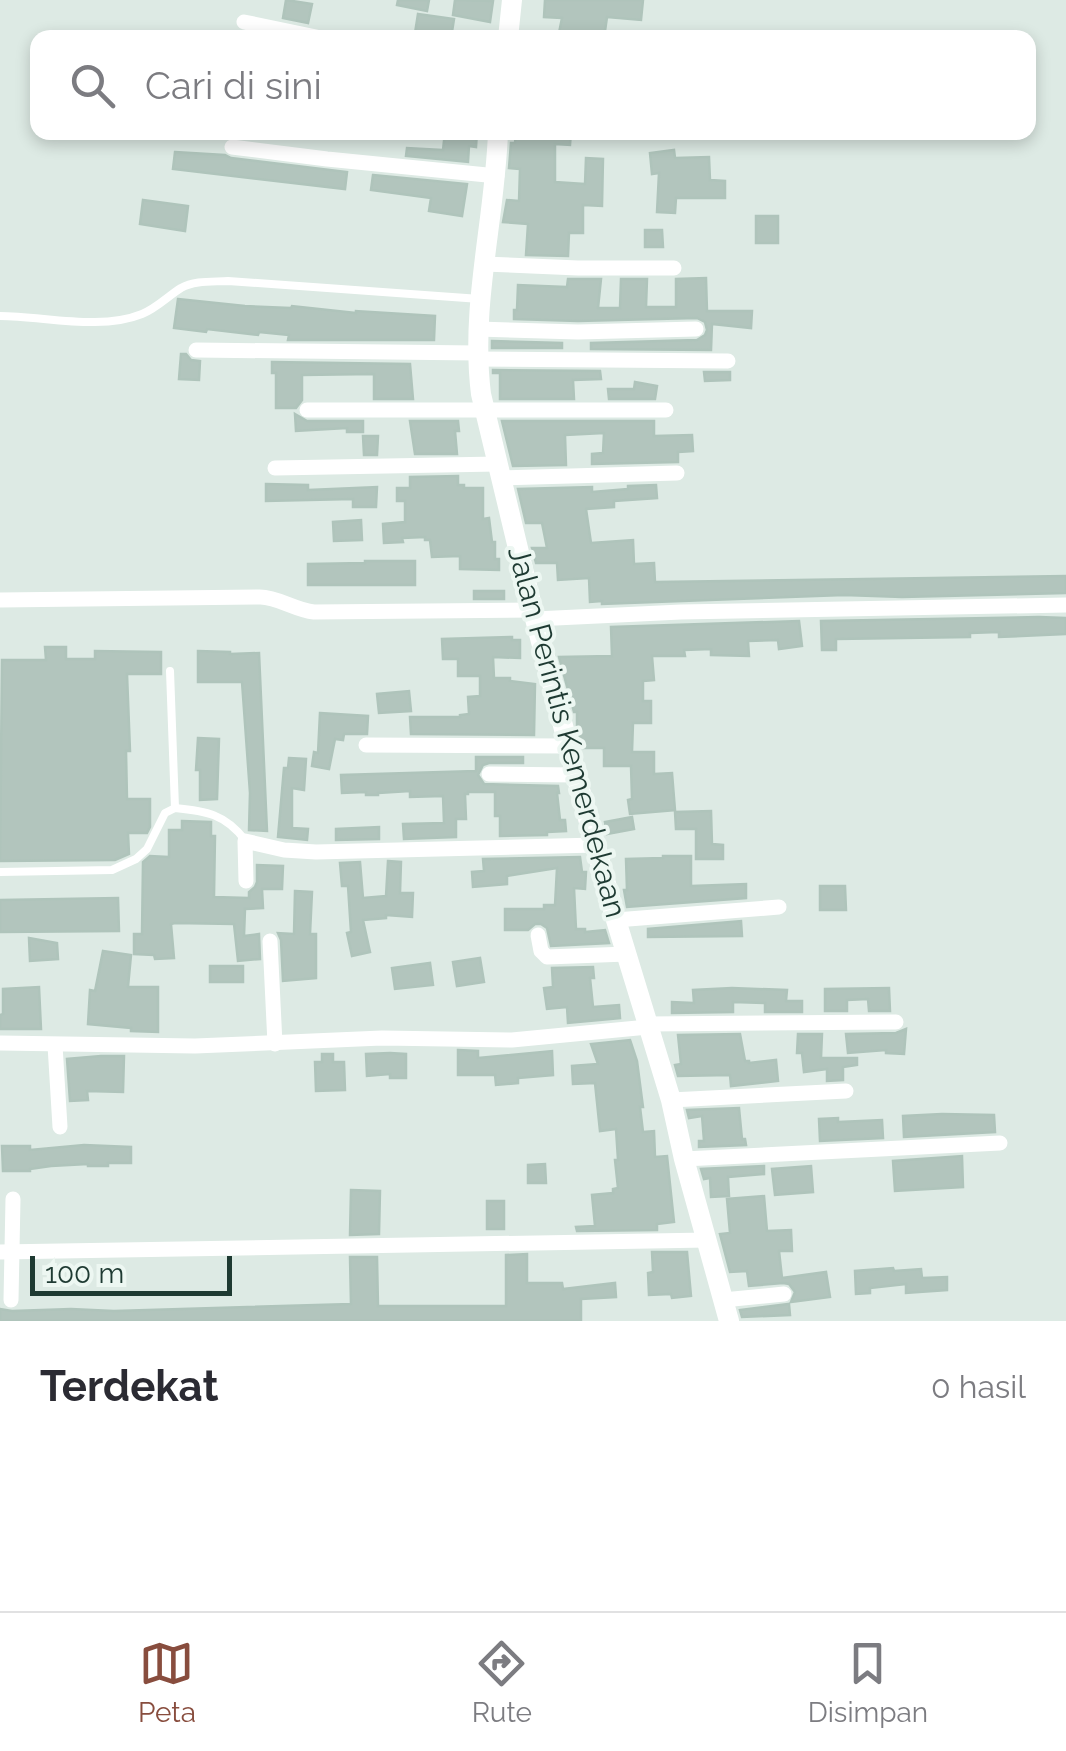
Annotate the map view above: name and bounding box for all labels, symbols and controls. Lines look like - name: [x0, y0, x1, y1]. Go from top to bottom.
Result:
- search box: [30, 30, 1036, 140]
- icon: search: [65, 58, 120, 113]
- text: Cari di sini: [145, 63, 322, 108]
- street label: Jalan Perintis Kemerdekaan: [501, 542, 634, 921]
- scale bar: [30, 1251, 232, 1296]
- text: 100 m: [45, 1257, 124, 1290]
- text: Terdekat: [40, 1362, 219, 1411]
- text: 0 hasil: [931, 1368, 1026, 1405]
- tab: Peta: [138, 1636, 196, 1729]
- tab: Rute: [472, 1636, 532, 1729]
- tab: Disimpan: [808, 1636, 928, 1729]

